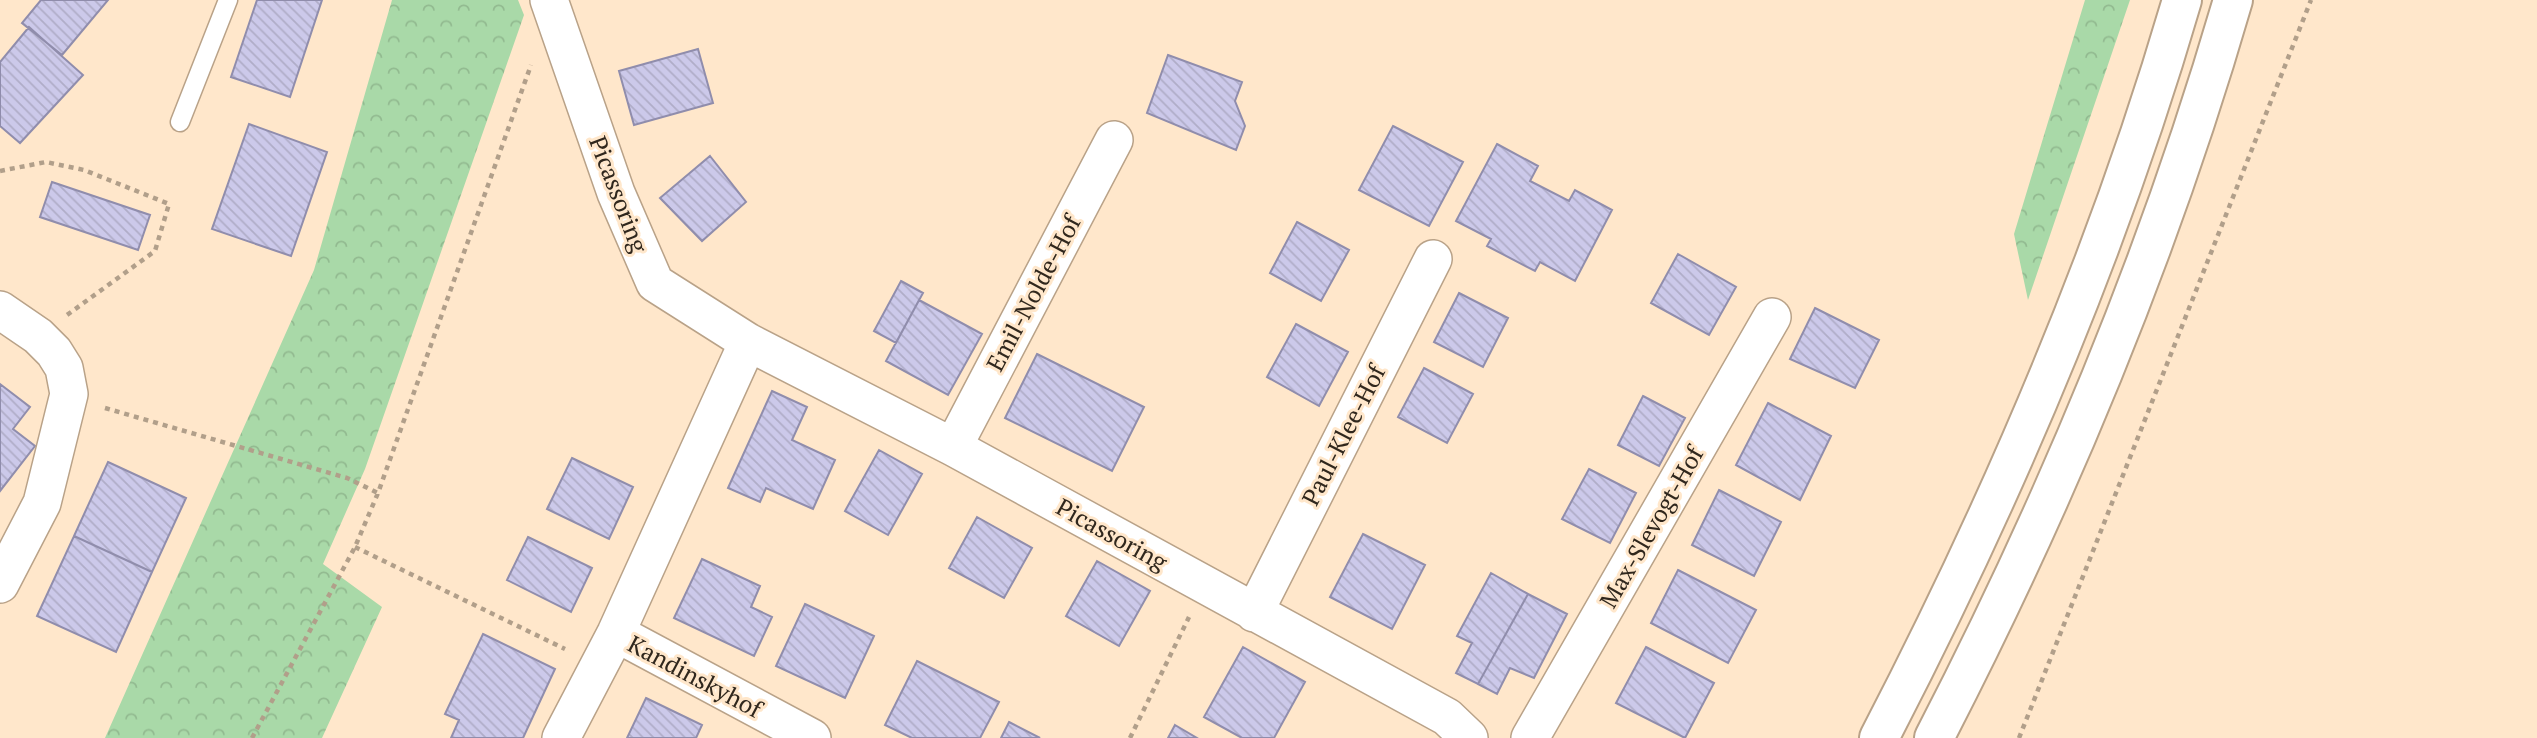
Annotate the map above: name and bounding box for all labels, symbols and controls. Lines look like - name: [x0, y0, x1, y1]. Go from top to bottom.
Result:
- street label: Picassoring: [582, 131, 656, 257]
- street label: Emil-Nolde-Hof: [979, 208, 1088, 376]
- street label: Paul-Klee-Hof: [1294, 358, 1393, 511]
- street label: Max-Slevogt-Hof: [1592, 439, 1711, 614]
- street label: Picassoring: [1051, 490, 1174, 578]
- street label: Kandinskyhof: [623, 627, 769, 726]

